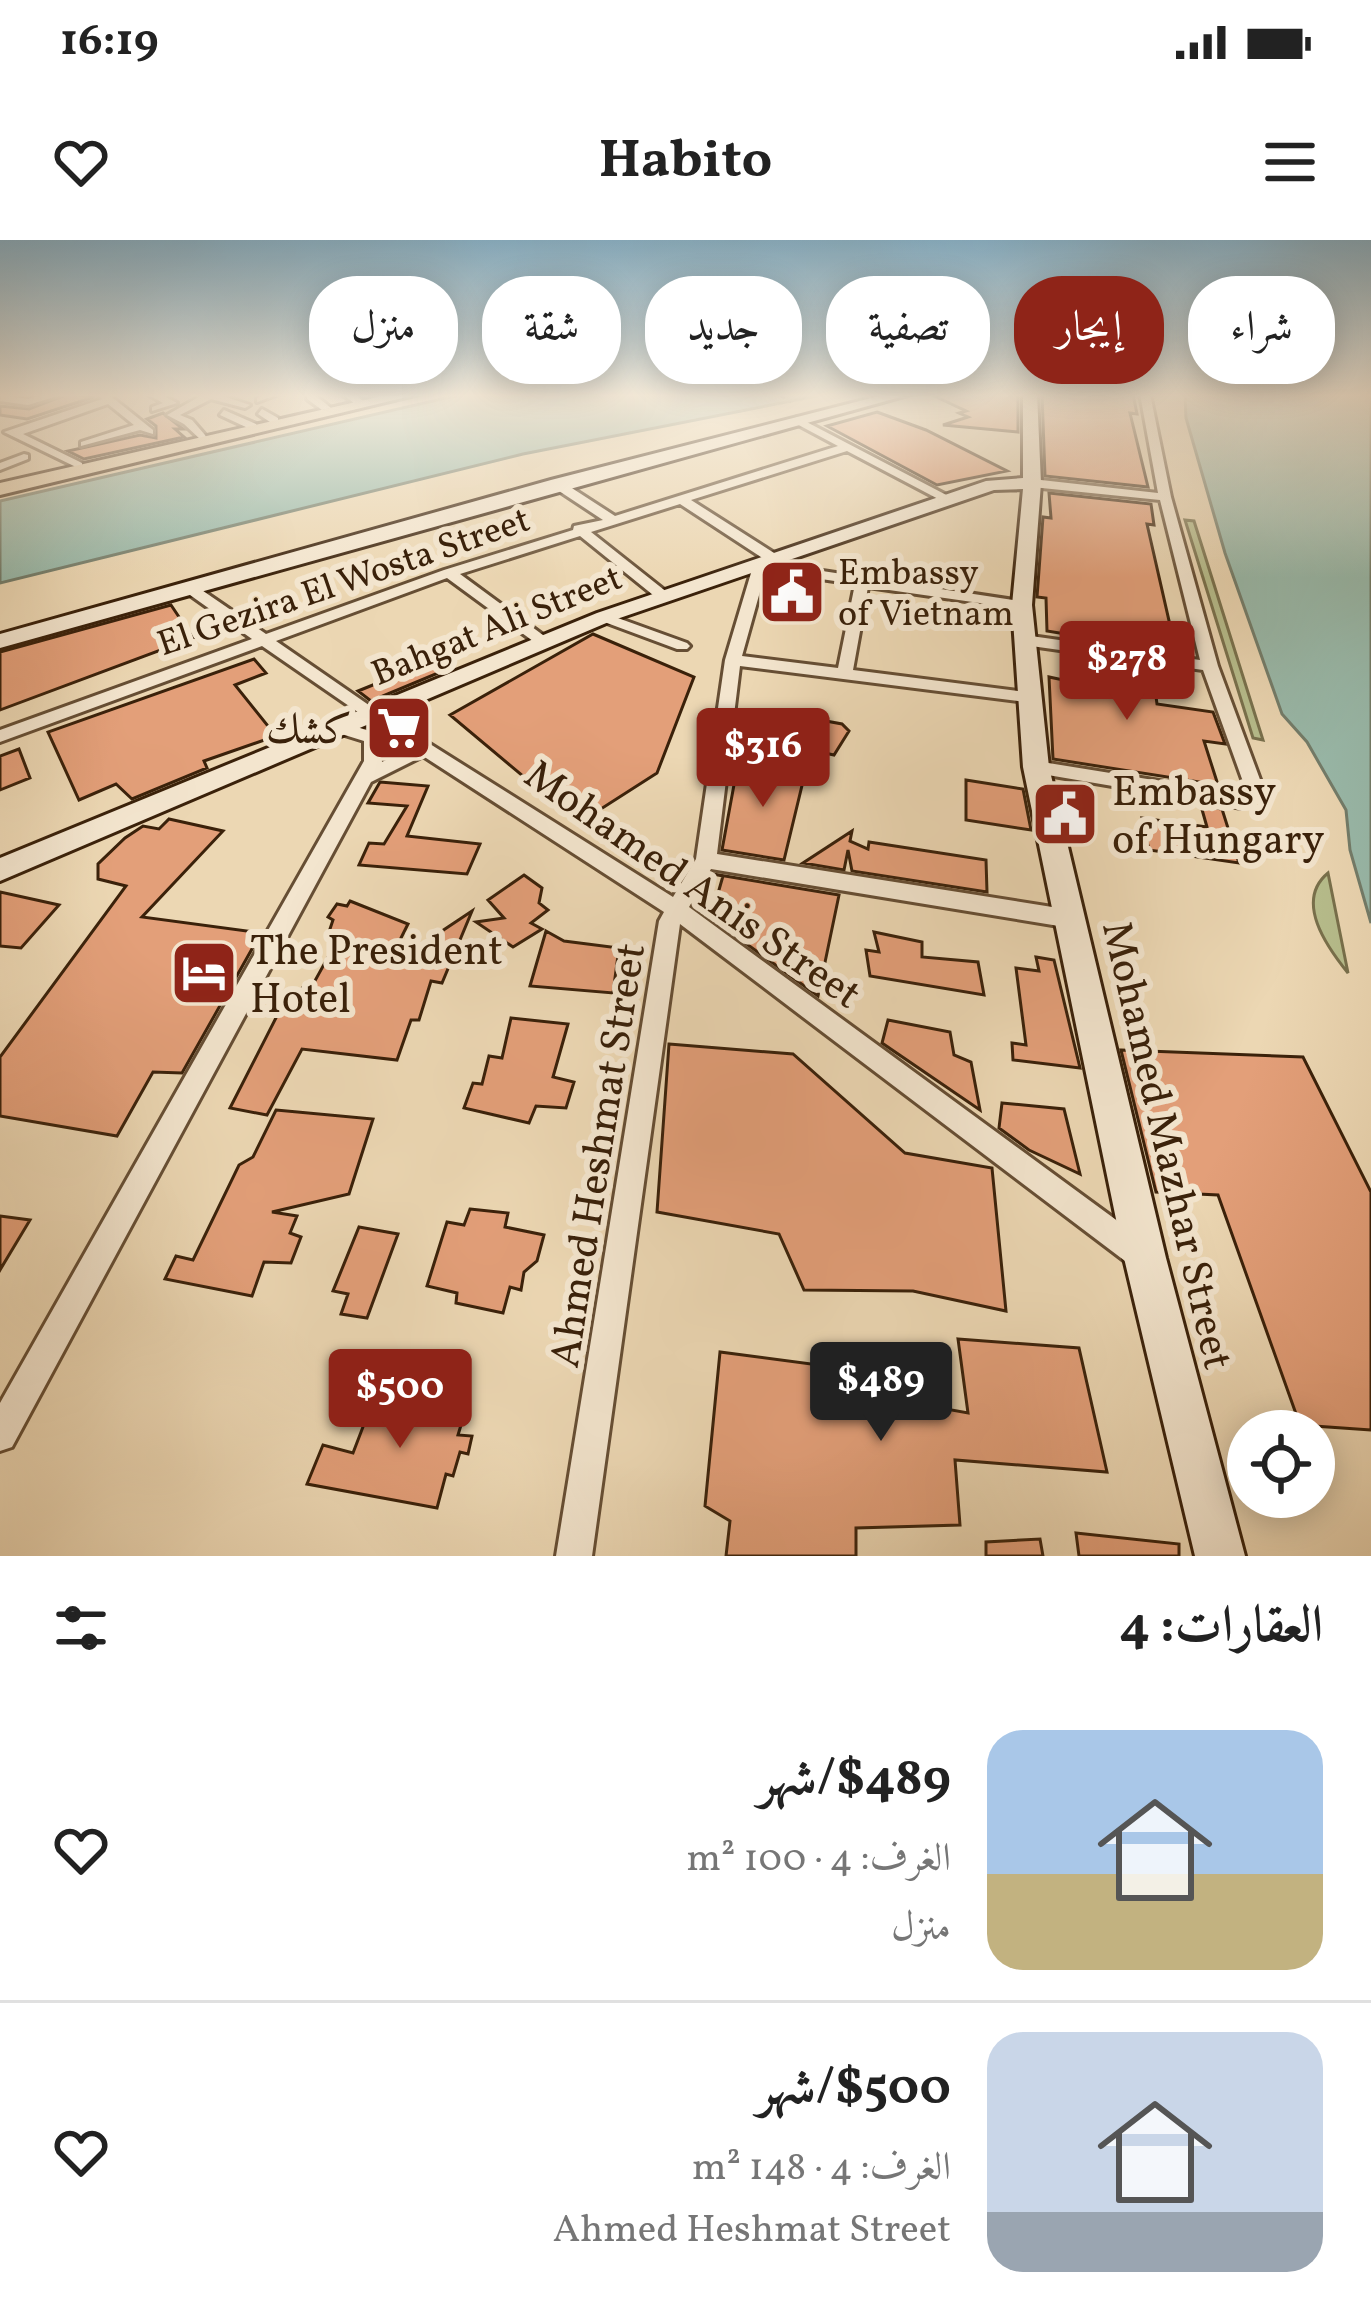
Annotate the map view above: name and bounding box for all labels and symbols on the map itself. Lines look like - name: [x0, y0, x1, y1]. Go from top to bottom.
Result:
- street label: El Gezira El Wosta Street: [152, 497, 537, 671]
- place label: Embassy of Vietnam: [838, 550, 1014, 641]
- street label: Bahgat Ali Street: [365, 555, 630, 701]
- public building icon: Embassy of Vietnam: [757, 557, 827, 627]
- pin: $278: [1056, 621, 1198, 723]
- supermarket icon: كشك: [364, 693, 434, 763]
- place label: كشك: [266, 703, 352, 762]
- pin: $316: [692, 708, 834, 810]
- street label: Mohamed Anis Street: [511, 748, 872, 1025]
- place label: Embassy of Hungary: [1112, 765, 1325, 872]
- public building icon: Embassy of Hungary: [1030, 779, 1100, 849]
- street label: Mohamed Mazhar Street: [1084, 916, 1245, 1376]
- place label: The President Hotel: [250, 924, 503, 1031]
- hotel icon: The President Hotel: [169, 938, 239, 1008]
- street label: Ahmed Heshmat Street: [538, 939, 663, 1372]
- pin: $489: [810, 1342, 952, 1444]
- pin: $500: [329, 1349, 471, 1451]

